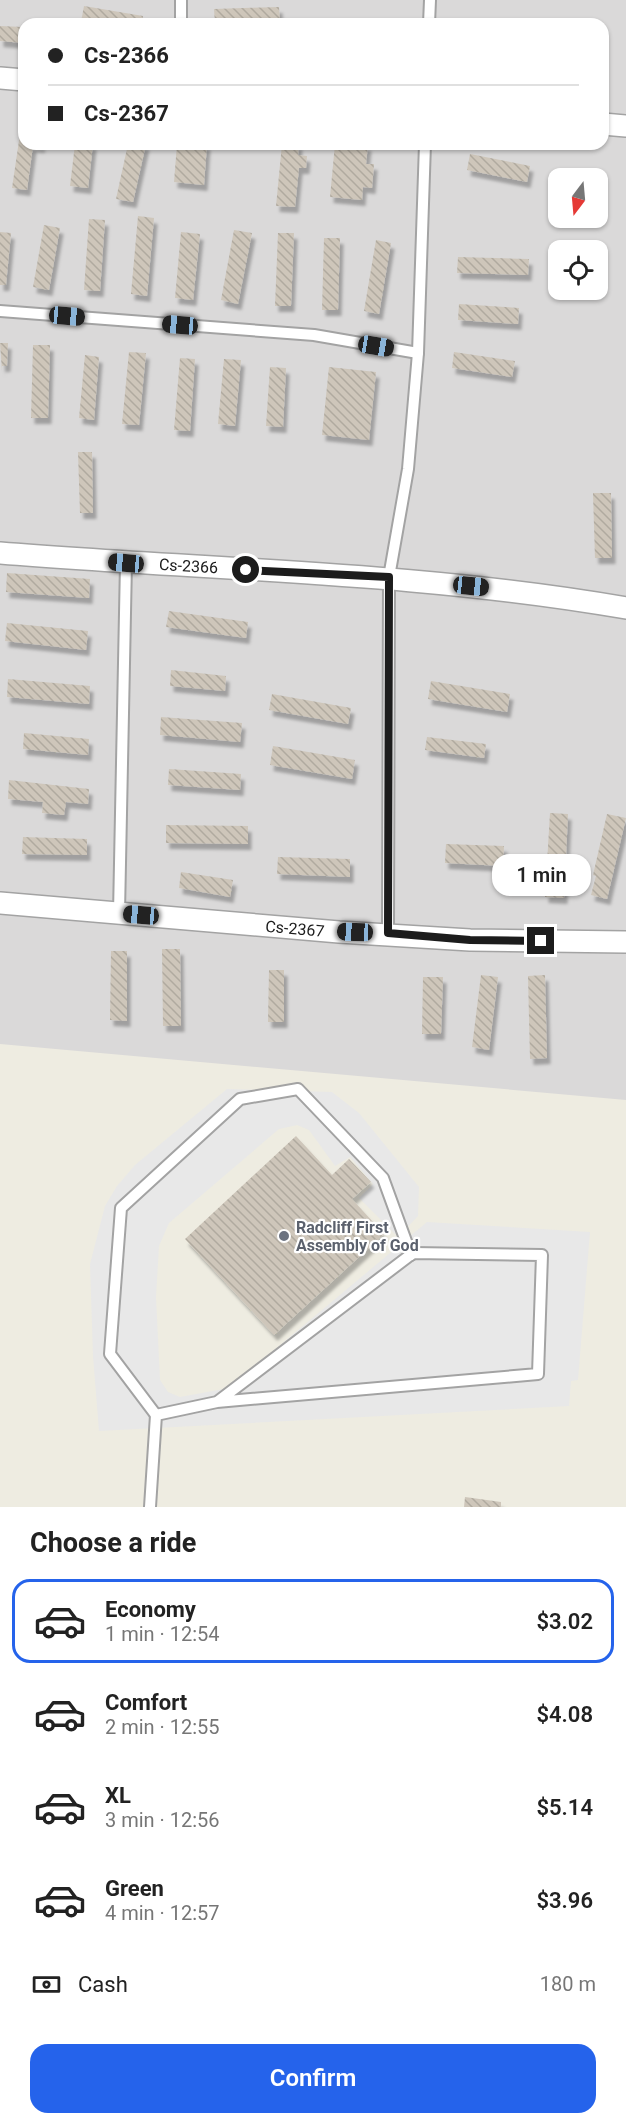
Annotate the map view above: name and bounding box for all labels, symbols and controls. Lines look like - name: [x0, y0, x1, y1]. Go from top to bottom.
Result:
- text: Cs-2366: [84, 43, 169, 68]
- text: Cs-2367: [84, 101, 169, 126]
- north arrow: [548, 168, 608, 228]
- map controls: [548, 168, 608, 300]
- button: locate: [548, 240, 608, 300]
- car: [48, 305, 86, 327]
- car: [161, 314, 199, 336]
- car: [357, 334, 395, 358]
- car: [107, 552, 145, 574]
- street label: Cs-2366: [159, 554, 219, 577]
- route start: [232, 556, 259, 583]
- car: [452, 575, 490, 597]
- callout: 1 min: [492, 854, 590, 896]
- text: 1 min: [516, 863, 567, 887]
- car: [122, 904, 160, 926]
- street label: Cs-2367: [265, 916, 325, 940]
- car: [337, 922, 373, 942]
- route end: [527, 927, 554, 954]
- place label: Radcliff First Assembly of God: [296, 1218, 419, 1255]
- marker: Radcliff First Assembly of God: [277, 1229, 291, 1243]
- text: Choose a ride: [30, 1527, 196, 1559]
- icon: car: [33, 1594, 87, 1648]
- text: Economy: [105, 1597, 196, 1622]
- text: $3.02: [536, 1609, 593, 1634]
- text: 1 min · 12:54: [105, 1622, 220, 1646]
- icon: car: [33, 1687, 87, 1741]
- text: Comfort: [105, 1690, 187, 1715]
- text: $4.08: [536, 1702, 593, 1727]
- text: 2 min · 12:55: [105, 1715, 220, 1739]
- icon: car: [33, 1780, 87, 1834]
- text: XL: [105, 1783, 131, 1808]
- text: $5.14: [536, 1795, 593, 1820]
- text: 3 min · 12:56: [105, 1808, 220, 1832]
- icon: car: [33, 1873, 87, 1927]
- text: Green: [105, 1876, 164, 1901]
- text: $3.96: [536, 1888, 593, 1913]
- text: 4 min · 12:57: [105, 1901, 220, 1925]
- icon: cash: [30, 1968, 63, 2001]
- text: Cash: [78, 1972, 128, 1997]
- text: 180 m: [540, 1972, 596, 1996]
- button: Confirm: [30, 2044, 596, 2113]

